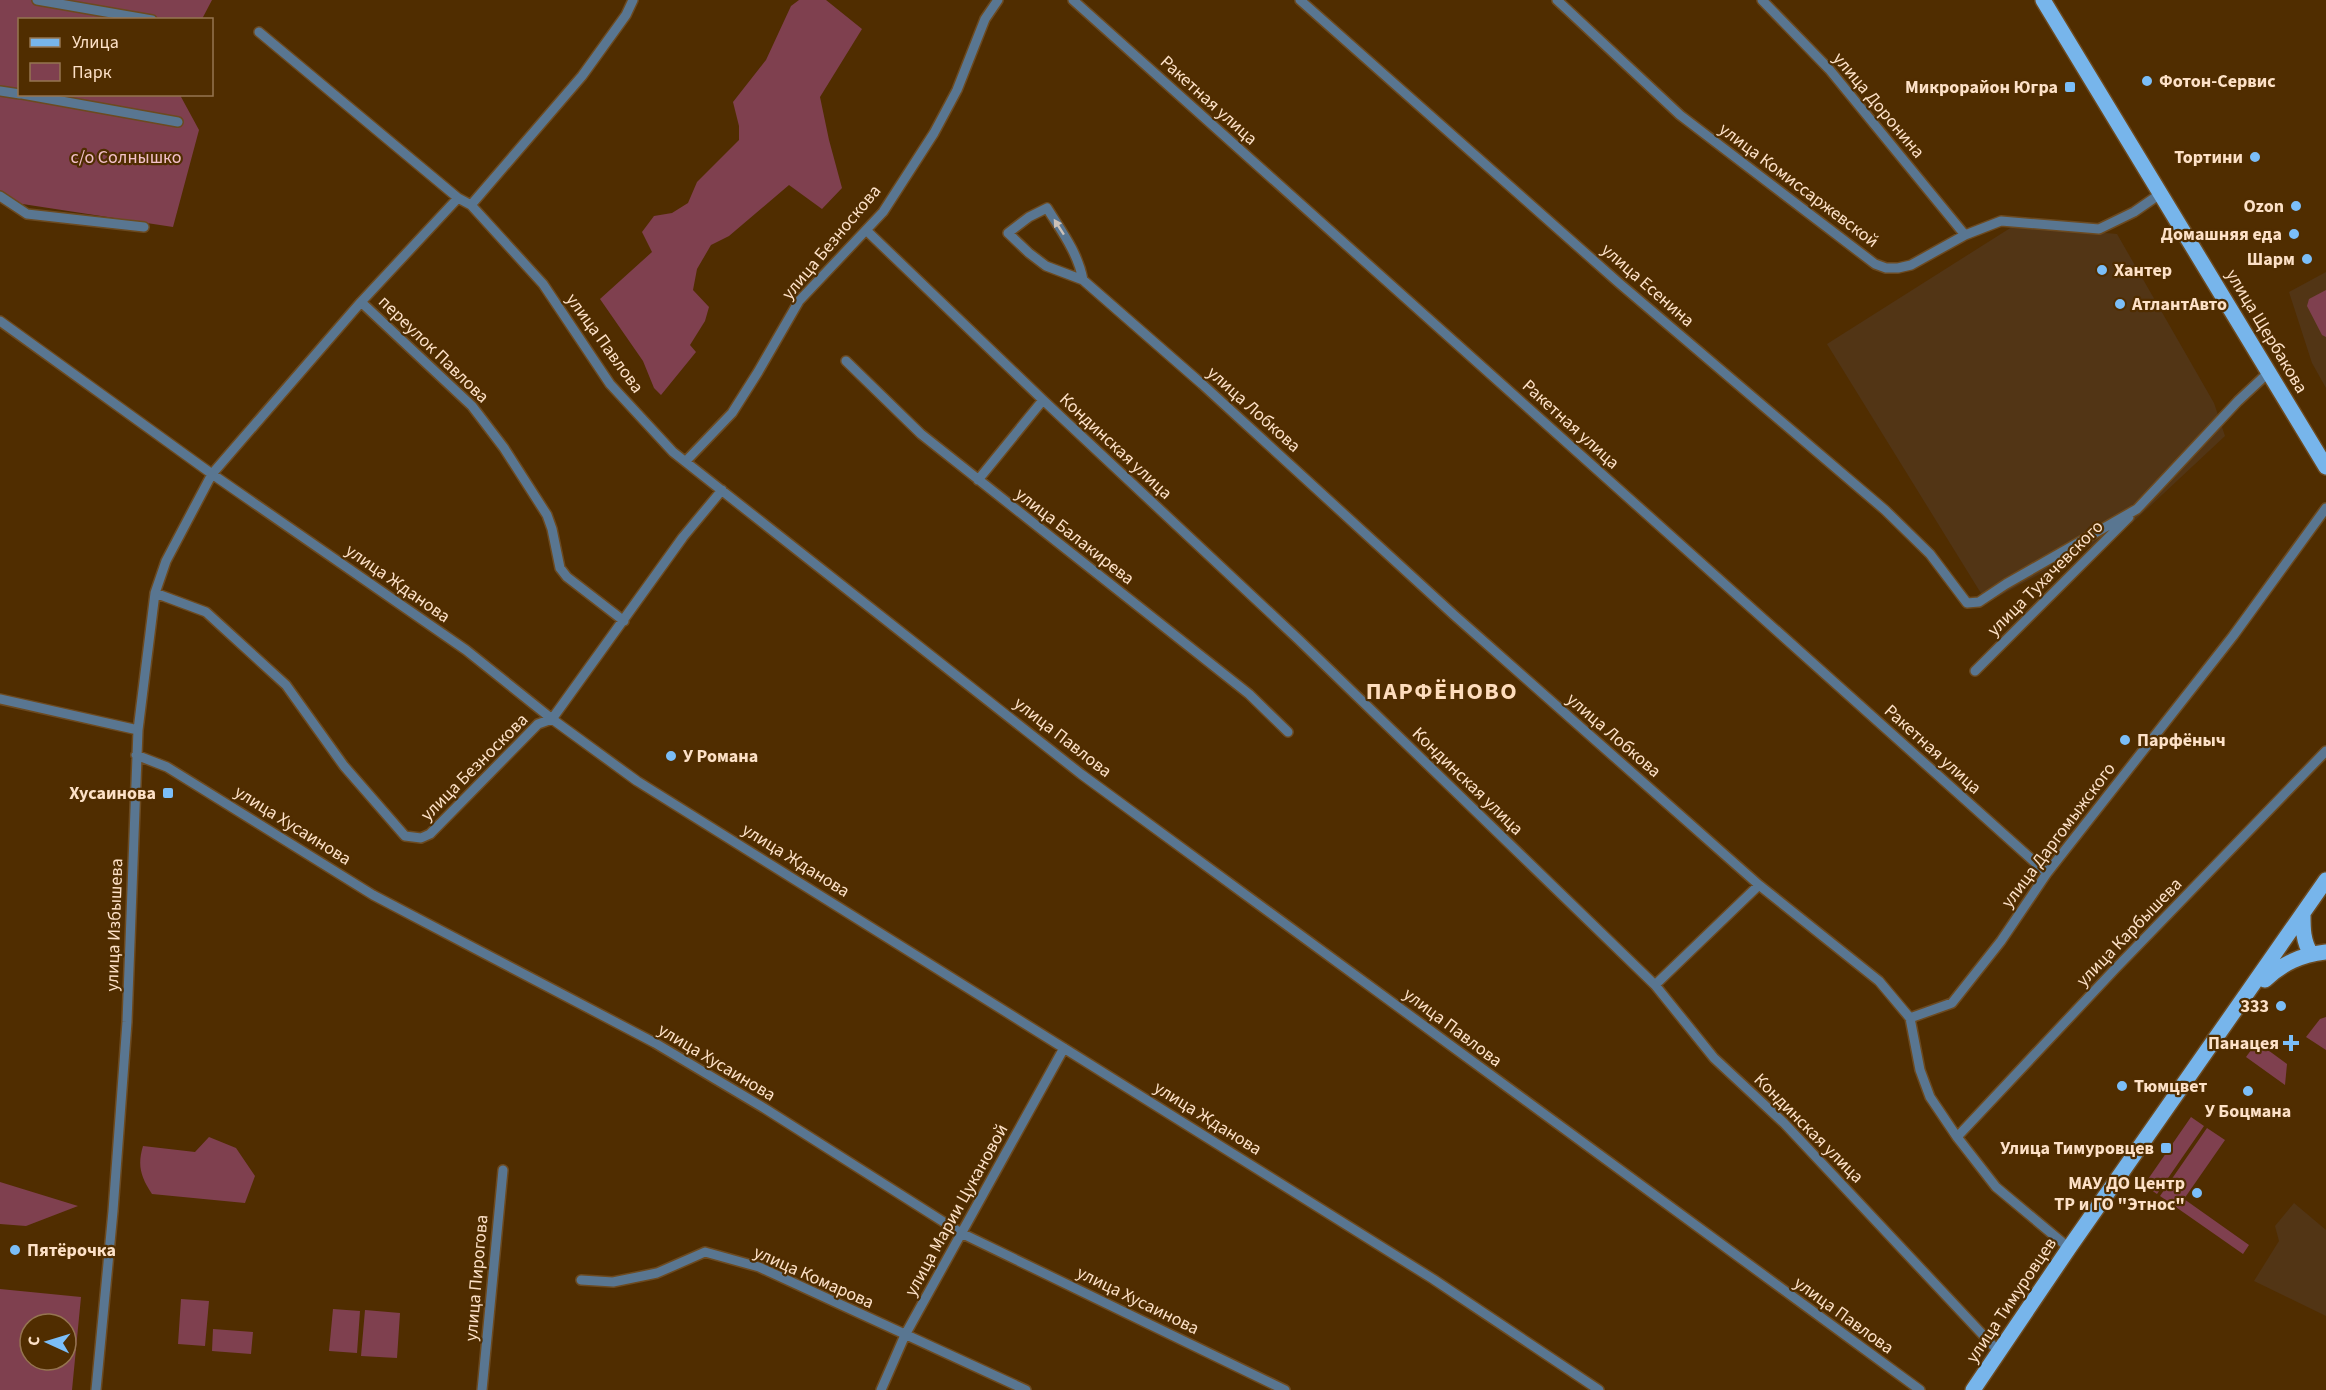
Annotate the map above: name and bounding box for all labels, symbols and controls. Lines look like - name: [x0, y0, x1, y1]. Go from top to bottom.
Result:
- legend: [18, 18, 213, 96]
- text: Улица: [72, 30, 119, 55]
- street label: улица Доронина: [1827, 47, 1930, 164]
- street label: Ракетная улица: [1154, 50, 1263, 151]
- text: Парк: [72, 60, 112, 85]
- place label: Фотон-Сервис: [2159, 69, 2276, 94]
- marker: Фотон-Сервис: [2140, 74, 2154, 88]
- place label: Микрорайон Югра: [1905, 75, 2058, 100]
- marker: Микрорайон Югра: [2063, 80, 2077, 94]
- street label: улица Комиссаржевской: [1714, 117, 1884, 254]
- park label: с/о Солнышко: [71, 145, 181, 170]
- place label: Тортини: [2174, 145, 2243, 170]
- marker: Тортини: [2248, 150, 2262, 164]
- street label: улица Безноскова: [776, 180, 887, 305]
- place label: Ozon: [2244, 194, 2284, 219]
- marker: Ozon: [2289, 199, 2303, 213]
- one-way arrow: [1054, 219, 1065, 235]
- place label: Домашняя еда: [2161, 222, 2282, 247]
- marker: Домашняя еда: [2287, 227, 2301, 241]
- street label: улица Есенина: [1596, 238, 1700, 333]
- place label: Шарм: [2247, 247, 2295, 272]
- marker: Шарм: [2300, 252, 2314, 266]
- place label: Хантер: [2114, 258, 2172, 283]
- marker: Хантер: [2095, 263, 2109, 277]
- street label: улица Щербакова: [2220, 264, 2314, 398]
- street label: улица Павлова: [560, 288, 649, 398]
- street label: переулок Павлова: [373, 290, 495, 409]
- place label: АтлантАвто: [2131, 292, 2227, 317]
- marker: АтлантАвто: [2113, 297, 2127, 311]
- street label: улица Лобкова: [1201, 361, 1306, 458]
- street label: Ракетная улица: [1516, 374, 1625, 475]
- street label: Кондинская улица: [1054, 387, 1178, 505]
- street label: улица Балакирева: [1010, 482, 1140, 591]
- street label: улица Тухачевского: [1982, 515, 2109, 642]
- street label: улица Жданова: [340, 538, 455, 629]
- district label: ПАРФЁНОВО: [1366, 674, 1518, 709]
- street label: улица Лобкова: [1561, 687, 1666, 784]
- street label: улица Павлова: [1008, 691, 1117, 784]
- street label: Ракетная улица: [1878, 699, 1987, 800]
- street label: улица Безноскова: [415, 708, 534, 827]
- street label: Кондинская улица: [1406, 722, 1529, 841]
- place label: Парфёныч: [2137, 728, 2226, 753]
- marker: Парфёныч: [2118, 733, 2132, 747]
- place label: У Романа: [683, 744, 758, 769]
- marker: У Романа: [664, 749, 678, 763]
- street label: улица Даргомыжского: [1995, 757, 2121, 913]
- street label: улица Хусаинова: [230, 779, 356, 871]
- place label: Хусаинова: [69, 781, 156, 806]
- marker: Хусаинова: [161, 786, 175, 800]
- street label: улица Жданова: [737, 817, 854, 904]
- street label: улица Избышева: [100, 858, 129, 992]
- street label: улица Карбышева: [2071, 872, 2188, 992]
- street label: улица Павлова: [1398, 982, 1507, 1073]
- place label: 333: [2240, 994, 2269, 1019]
- marker: 333: [2274, 999, 2288, 1013]
- street label: улица Хусаинова: [653, 1017, 780, 1108]
- place label: Панацея: [2208, 1031, 2279, 1056]
- marker: Панацея: [2284, 1036, 2298, 1050]
- street label: Кондинская улица: [1748, 1068, 1869, 1189]
- place label: Тюмцвет: [2134, 1074, 2207, 1099]
- street label: улица Жданова: [1149, 1075, 1266, 1162]
- marker: Тюмцвет: [2115, 1079, 2129, 1093]
- marker: У Боцмана: [2241, 1084, 2255, 1098]
- place label: У Боцмана: [2205, 1099, 2291, 1124]
- street label: улица Марии Цукановой: [899, 1119, 1014, 1301]
- place label: Улица Тимуровцев: [2000, 1136, 2154, 1161]
- marker: Улица Тимуровцев: [2159, 1141, 2173, 1155]
- place label: МАУ ДО Центр ТР и ГО "Этнос": [2054, 1171, 2185, 1217]
- marker: МАУ ДО Центр ТР и ГО "Этнос": [2190, 1186, 2204, 1200]
- street label: улица Пирогова: [459, 1214, 494, 1342]
- street label: улица Тимуровцев: [1960, 1233, 2063, 1368]
- place label: Пятёрочка: [27, 1238, 116, 1263]
- street label: улица Комарова: [750, 1240, 878, 1315]
- marker: Пятёрочка: [8, 1243, 22, 1257]
- street label: улица Хусаинова: [1072, 1260, 1203, 1341]
- street label: улица Павлова: [1789, 1271, 1899, 1360]
- north arrow: [18, 1312, 78, 1372]
- text: С: [23, 1336, 45, 1346]

